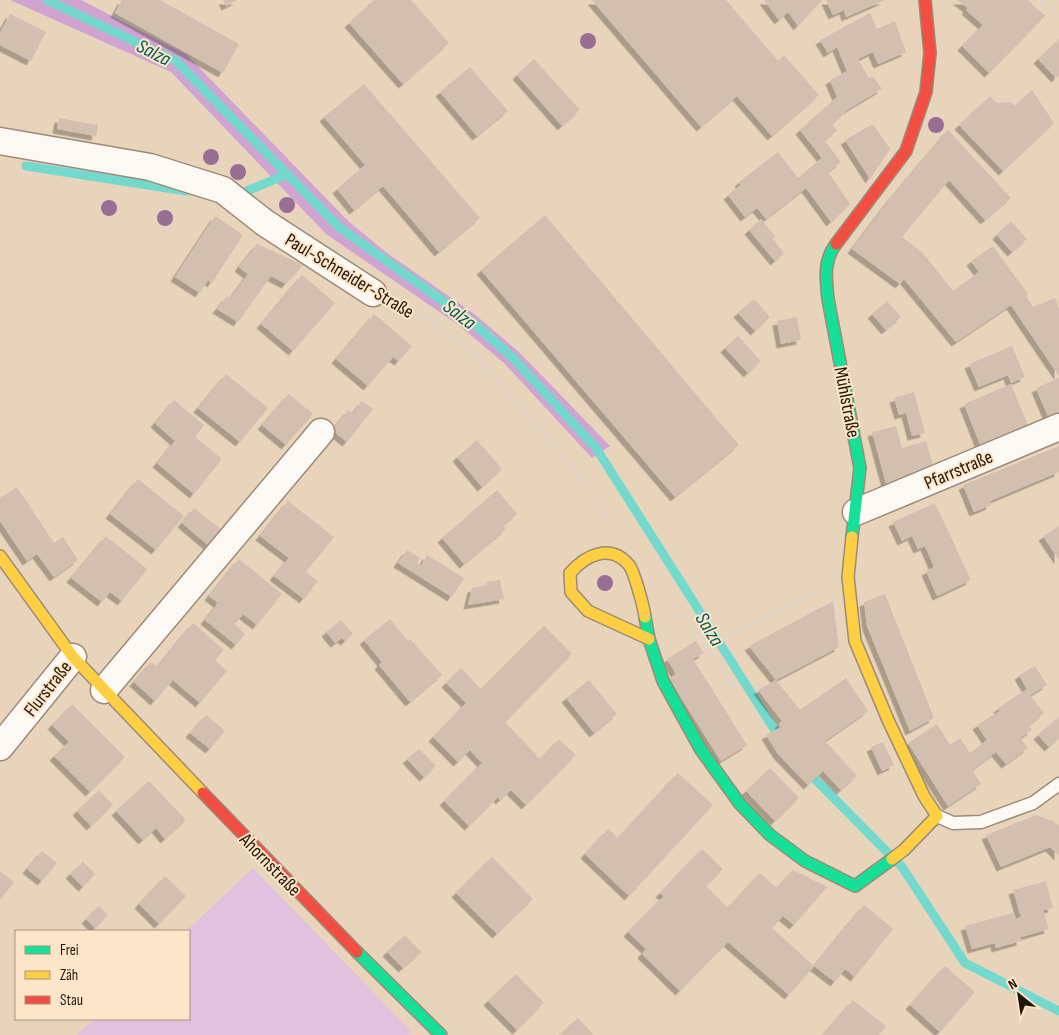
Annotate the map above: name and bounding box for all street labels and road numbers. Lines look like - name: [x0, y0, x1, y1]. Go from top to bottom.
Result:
- street label: Paul-Schneider-Straße: [281, 229, 418, 324]
- street label: Mühlstraße: [828, 365, 865, 440]
- street label: Pfarrstraße: [921, 446, 996, 495]
- street label: Flurstraße: [19, 656, 77, 721]
- street label: Ahornstraße: [234, 828, 306, 901]

